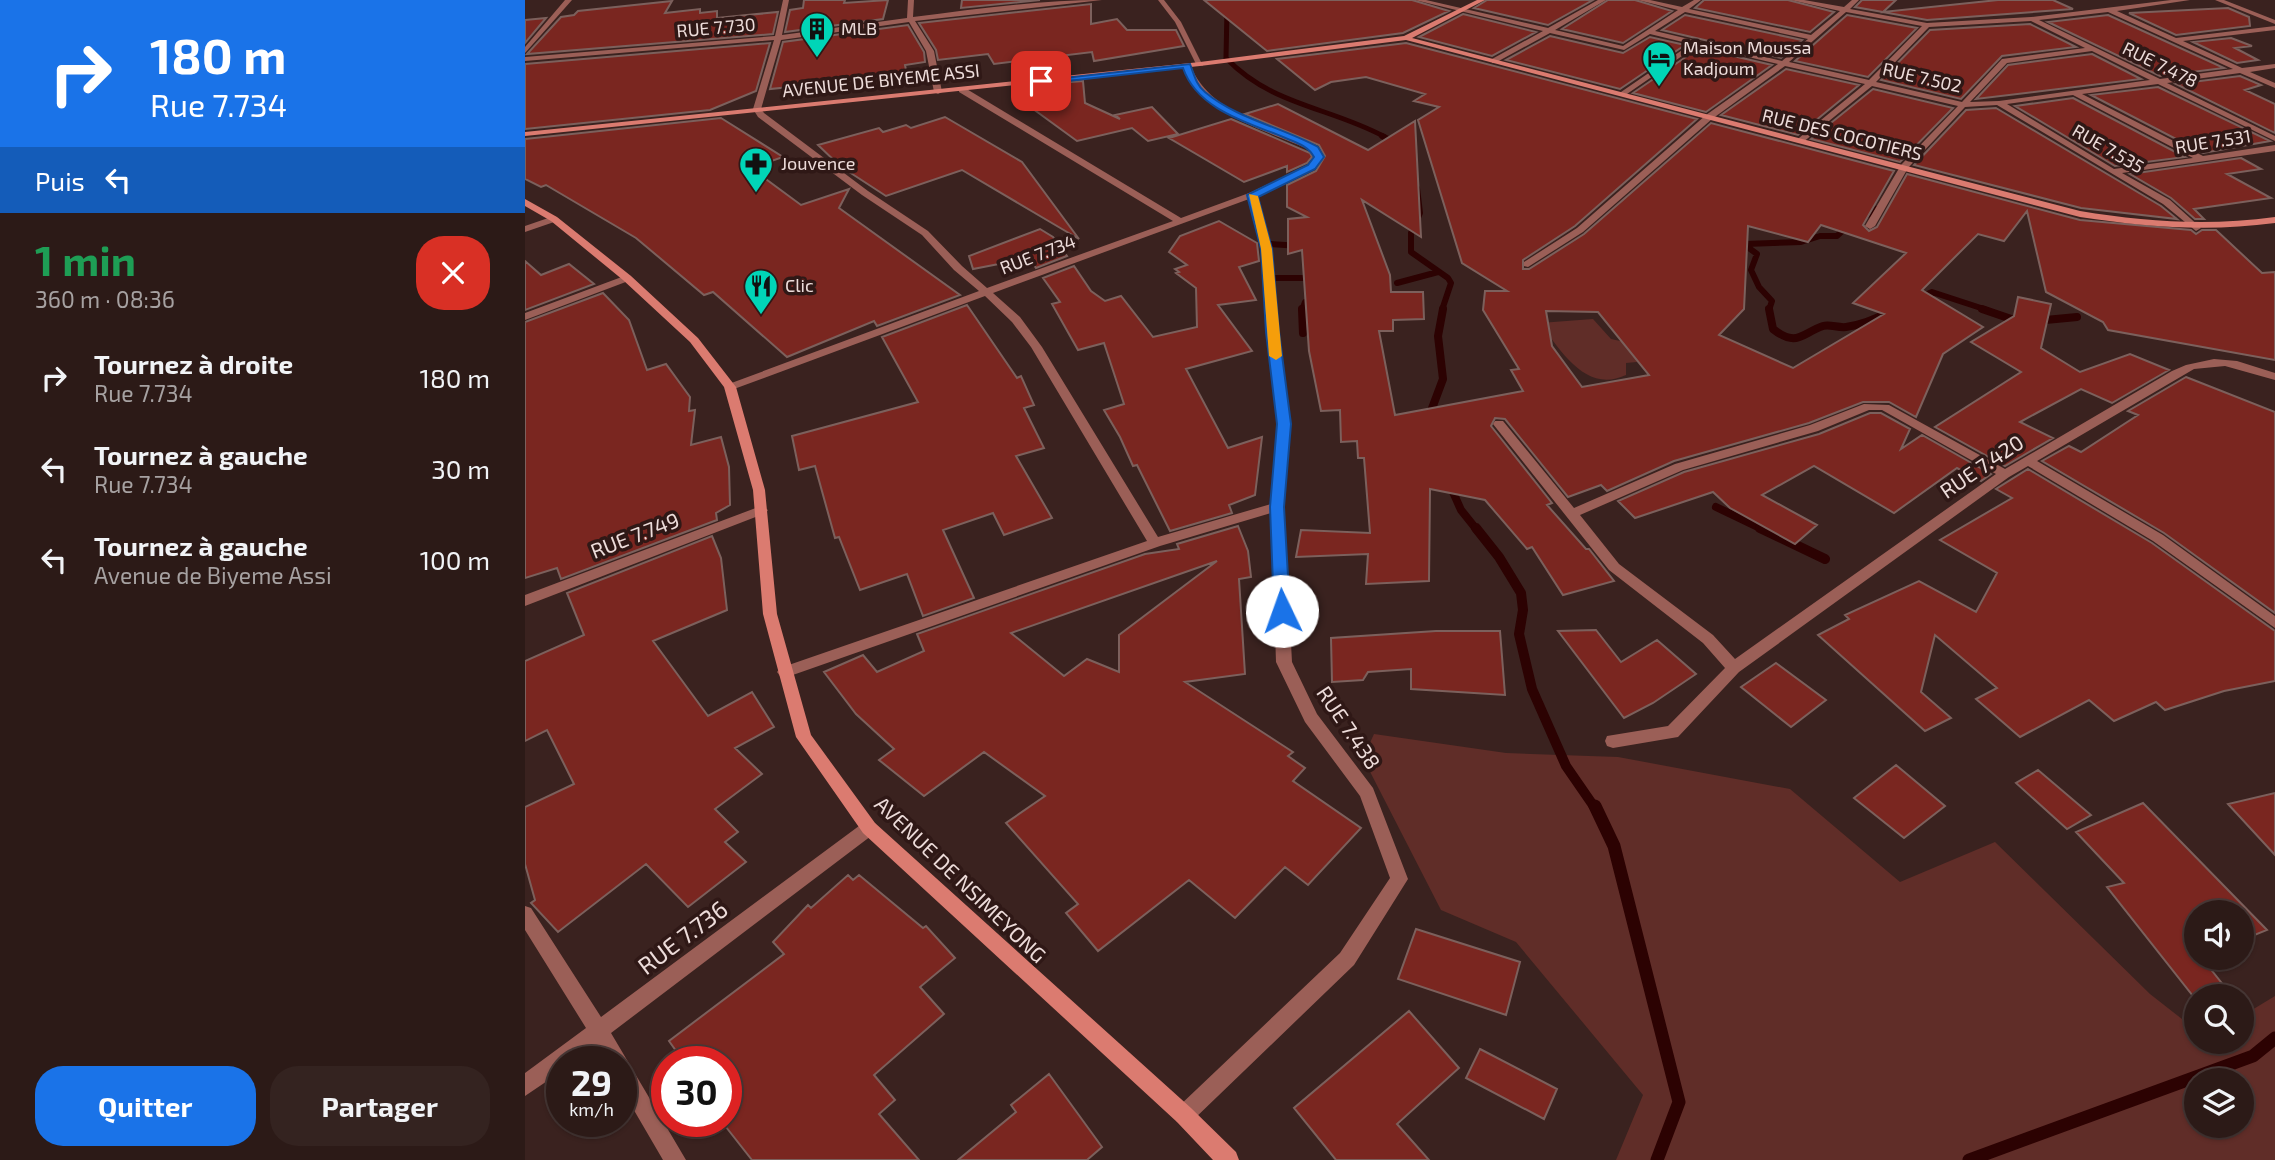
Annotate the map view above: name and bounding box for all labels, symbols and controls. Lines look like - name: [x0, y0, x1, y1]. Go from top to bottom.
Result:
- building icon: MLB: [798, 10, 836, 59]
- street label: RUE 7.730: [676, 13, 756, 41]
- place label: MLB: [841, 17, 877, 39]
- text: 180 m: [150, 25, 286, 84]
- icon: right: [35, 28, 126, 119]
- place label: Maison Moussa Kadjoum: [1683, 36, 1811, 79]
- street label: RUE 7.478: [2119, 37, 2202, 92]
- hotel icon: Maison Moussa Kadjoum: [1640, 39, 1678, 88]
- pin: [1011, 51, 1071, 111]
- street label: RUE 7.502: [1881, 57, 1964, 97]
- street label: AVENUE DE BIYEME ASSI: [781, 59, 981, 101]
- icon: arrive: [1022, 62, 1060, 100]
- text: Rue 7.734: [150, 85, 287, 123]
- street label: RUE DES COCOTIERS: [1760, 104, 1924, 165]
- street label: RUE 7.535: [2069, 119, 2148, 177]
- street label: RUE 7.531: [2173, 124, 2252, 158]
- pharmacy icon: Jouvence: [737, 145, 775, 194]
- place label: Jouvence: [781, 152, 855, 174]
- icon: left: [99, 161, 137, 199]
- text: Puis: [35, 165, 85, 196]
- street label: RUE 7.734: [997, 230, 1079, 279]
- text: 1 min: [35, 234, 136, 284]
- button: close: [416, 236, 490, 310]
- restaurant icon: Clic: [742, 267, 780, 316]
- place label: Clic: [785, 274, 814, 296]
- text: 360 m · 08:36: [35, 285, 175, 313]
- text: Tournez à droite: [94, 348, 293, 379]
- icon: right: [35, 359, 73, 397]
- text: 180 m: [420, 362, 490, 393]
- text: Rue 7.734: [94, 379, 193, 407]
- street label: RUE 7.420: [1935, 429, 2028, 503]
- text: Tournez à gauche: [94, 439, 308, 470]
- icon: left: [35, 450, 73, 488]
- text: 30 m: [431, 453, 490, 484]
- text: Rue 7.734: [94, 470, 193, 498]
- street label: RUE 7.749: [587, 506, 682, 563]
- text: Tournez à gauche: [94, 530, 308, 561]
- icon: left: [35, 541, 73, 579]
- text: 100 m: [420, 544, 490, 575]
- text: Avenue de Biyeme Assi: [94, 561, 332, 589]
- position arrow: [1245, 574, 1319, 648]
- street label: RUE 7.438: [1312, 681, 1386, 774]
- street label: AVENUE DE NSIMEYONG: [870, 791, 1052, 967]
- street label: RUE 7.736: [632, 894, 733, 980]
- map controls: [2184, 900, 2254, 1138]
- button: sound: [2184, 900, 2254, 970]
- button: search: [2184, 984, 2254, 1054]
- speed limit sign: 30: [651, 1046, 742, 1137]
- text: 29: [571, 1061, 612, 1103]
- button: Quitter: [35, 1066, 256, 1146]
- button: Partager: [270, 1066, 490, 1146]
- button: layers: [2184, 1068, 2254, 1138]
- text: km/h: [569, 1098, 614, 1120]

